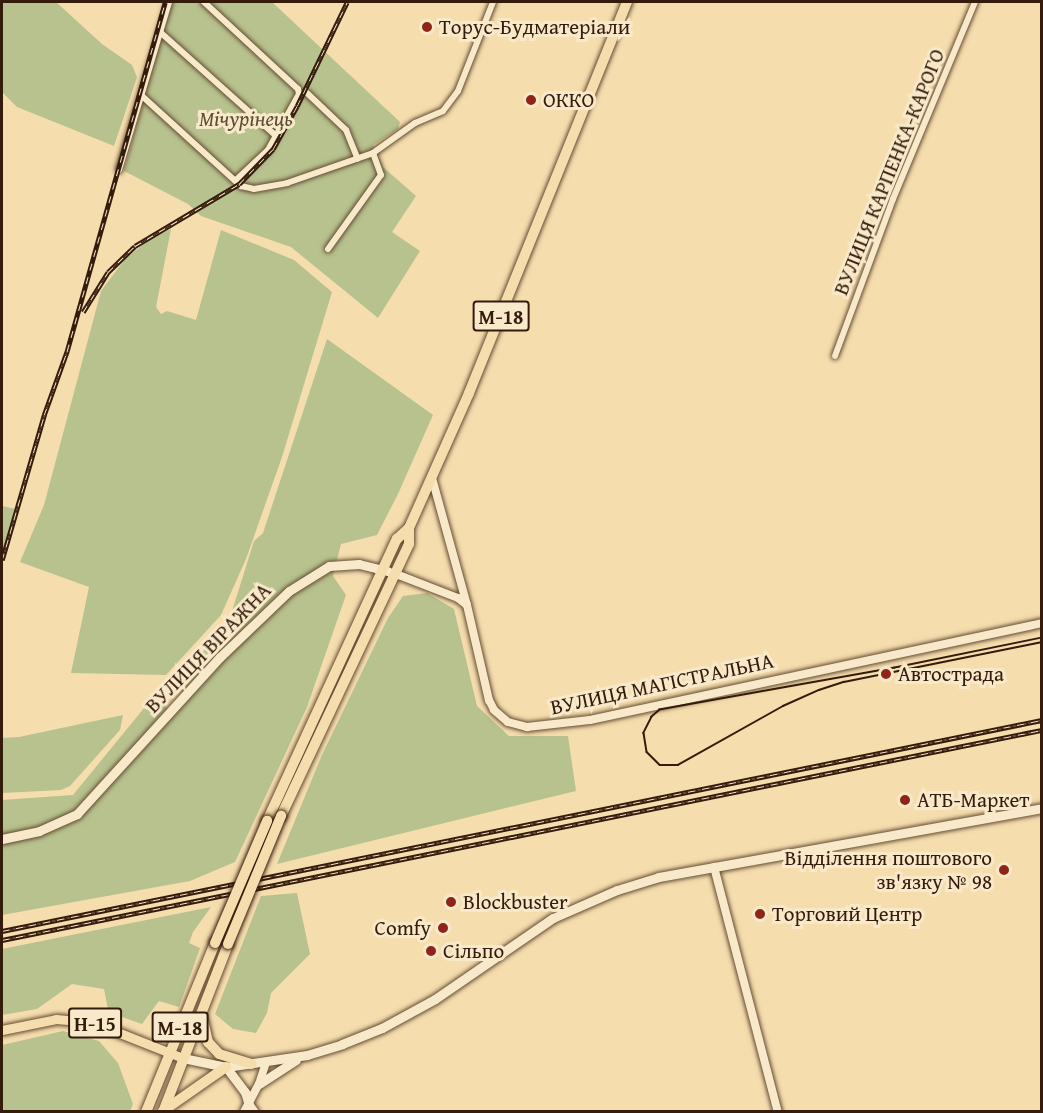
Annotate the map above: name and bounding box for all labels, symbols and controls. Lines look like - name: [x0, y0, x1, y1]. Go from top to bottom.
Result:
- place label: Торус-Будматеріали: [439, 14, 630, 40]
- marker: Торус-Будматеріали: [420, 20, 434, 34]
- street label: ВУЛИЦЯ КАРПЕНКА-КАРОГО: [828, 45, 950, 299]
- place label: ОККО: [543, 87, 594, 113]
- marker: ОККО: [524, 93, 538, 107]
- park label: Мічурінець: [199, 106, 293, 132]
- road number: М-18: [472, 299, 530, 333]
- street label: ВУЛИЦЯ ВІРАЖНА: [140, 578, 276, 718]
- street label: ВУЛИЦЯ МАГІСТРАЛЬНА: [548, 648, 776, 720]
- place label: Автострада: [898, 661, 1004, 687]
- marker: Автострада: [879, 667, 893, 681]
- place label: АТБ-Маркет: [917, 787, 1029, 813]
- marker: АТБ-Маркет: [898, 793, 912, 807]
- place label: Відділення поштового зв'язку № 98: [785, 845, 992, 895]
- marker: Відділення поштового зв'язку № 98: [997, 863, 1011, 877]
- place label: Blockbuster: [463, 889, 568, 915]
- marker: Blockbuster: [444, 895, 458, 909]
- place label: Торговий Центр: [772, 901, 922, 927]
- marker: Торговий Центр: [753, 907, 767, 921]
- place label: Comfy: [375, 915, 431, 941]
- marker: Comfy: [436, 921, 450, 935]
- place label: Сільпо: [443, 938, 504, 964]
- marker: Сільпо: [424, 944, 438, 958]
- road number: Н-15: [68, 1006, 122, 1040]
- road number: М-18: [152, 1010, 208, 1044]

